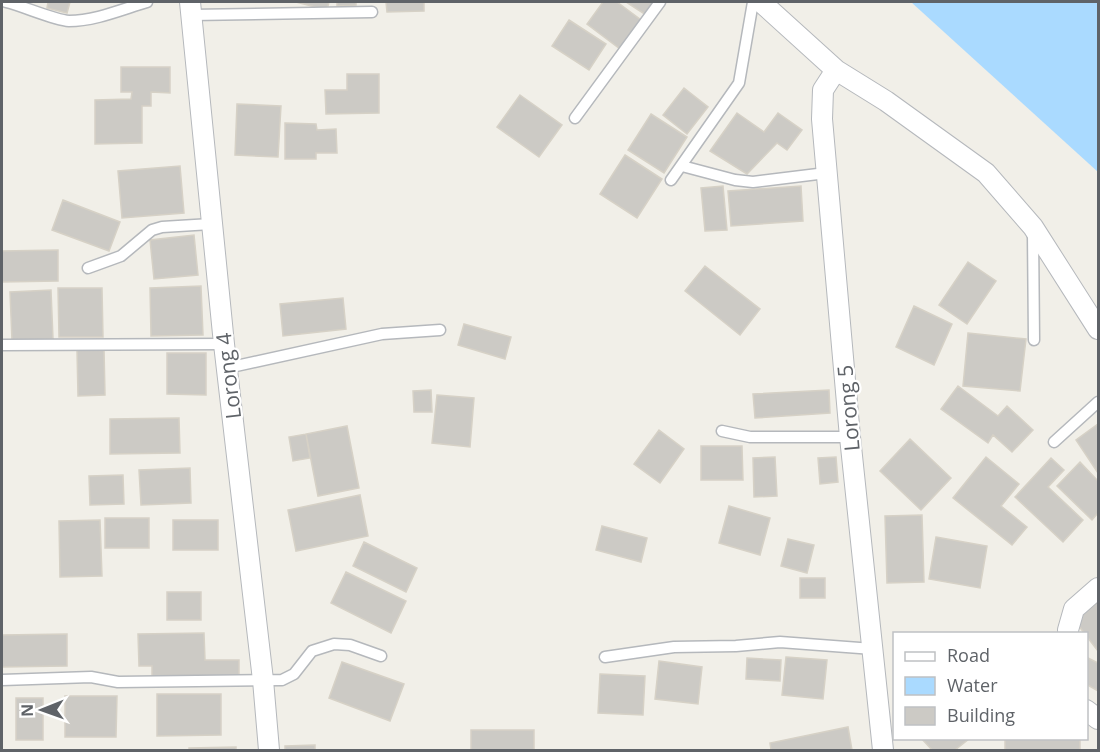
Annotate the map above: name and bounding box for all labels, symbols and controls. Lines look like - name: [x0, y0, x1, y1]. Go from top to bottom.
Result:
- street label: Lorong 4: [209, 331, 247, 421]
- street label: Lorong 5: [830, 364, 866, 452]
- legend: [893, 632, 1088, 740]
- text: Road: [947, 643, 990, 667]
- text: Water: [947, 673, 998, 697]
- north arrow: [12, 680, 72, 740]
- text: Building: [947, 703, 1015, 727]
- text: N: [16, 704, 38, 717]

